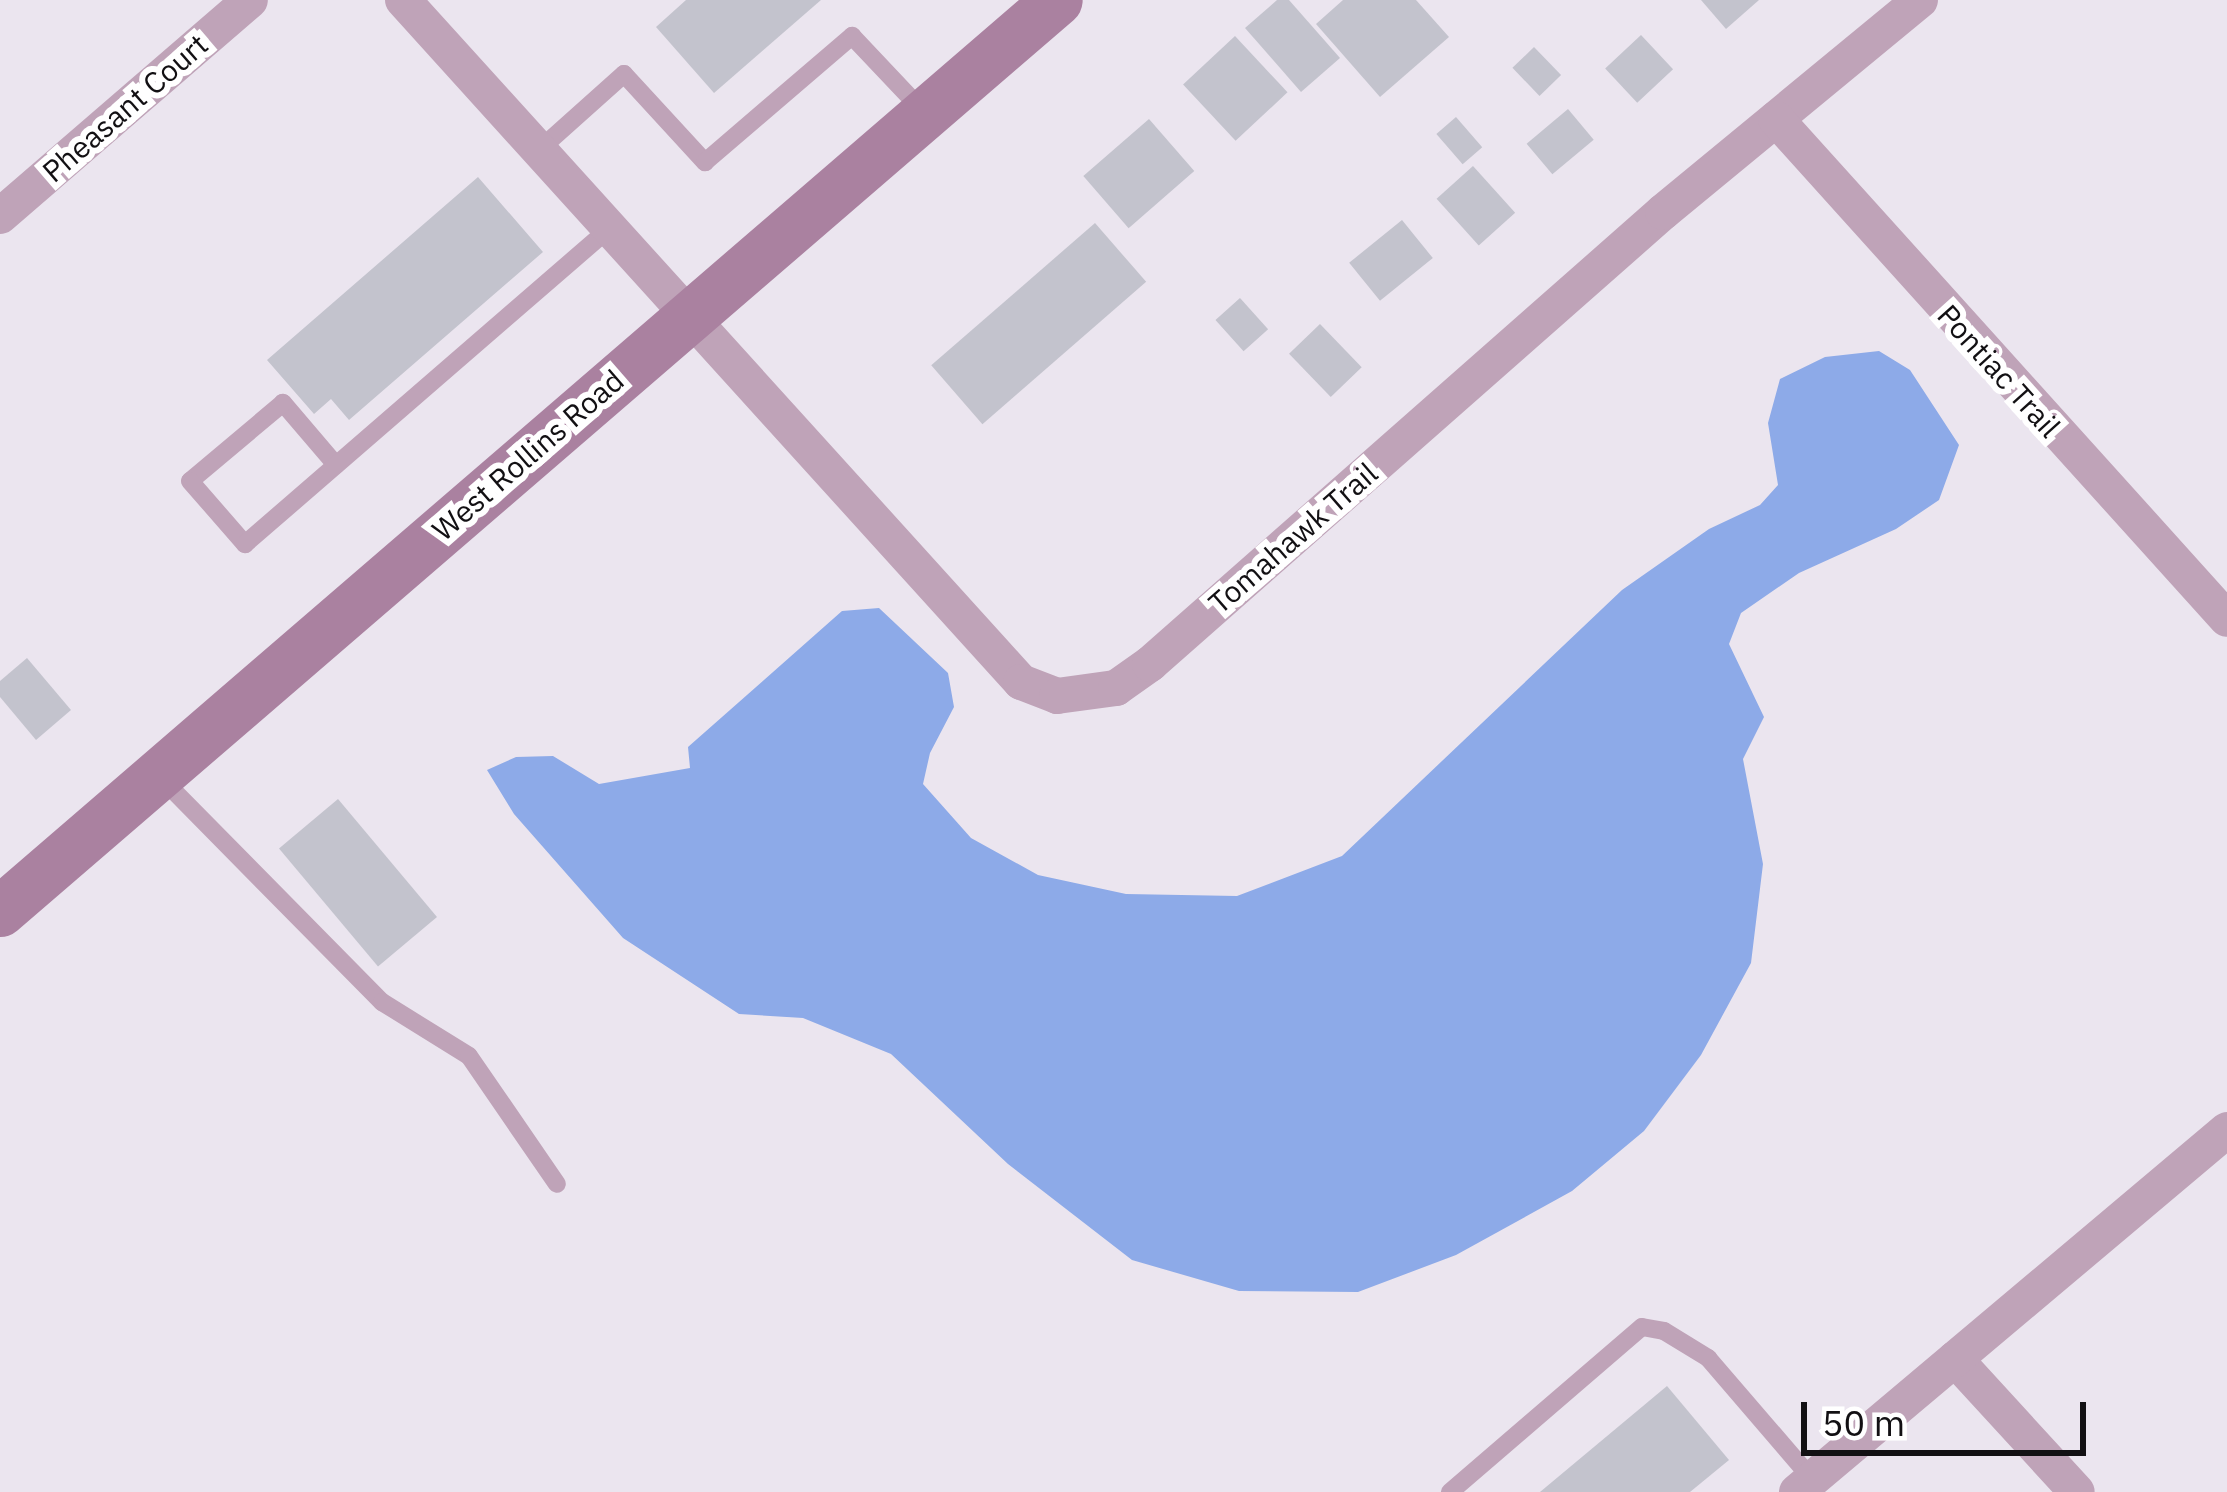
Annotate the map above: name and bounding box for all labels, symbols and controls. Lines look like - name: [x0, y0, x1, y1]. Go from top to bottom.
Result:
- street label: Pheasant Court: [35, 26, 215, 190]
- street label: Pontiac Trail: [1930, 297, 2068, 445]
- street label: West Rollins Road: [425, 362, 631, 548]
- street label: Tomahawk Trail: [1201, 455, 1385, 621]
- scale bar: [1807, 1378, 2092, 1452]
- text: 50 m: [1822, 1399, 1905, 1446]

